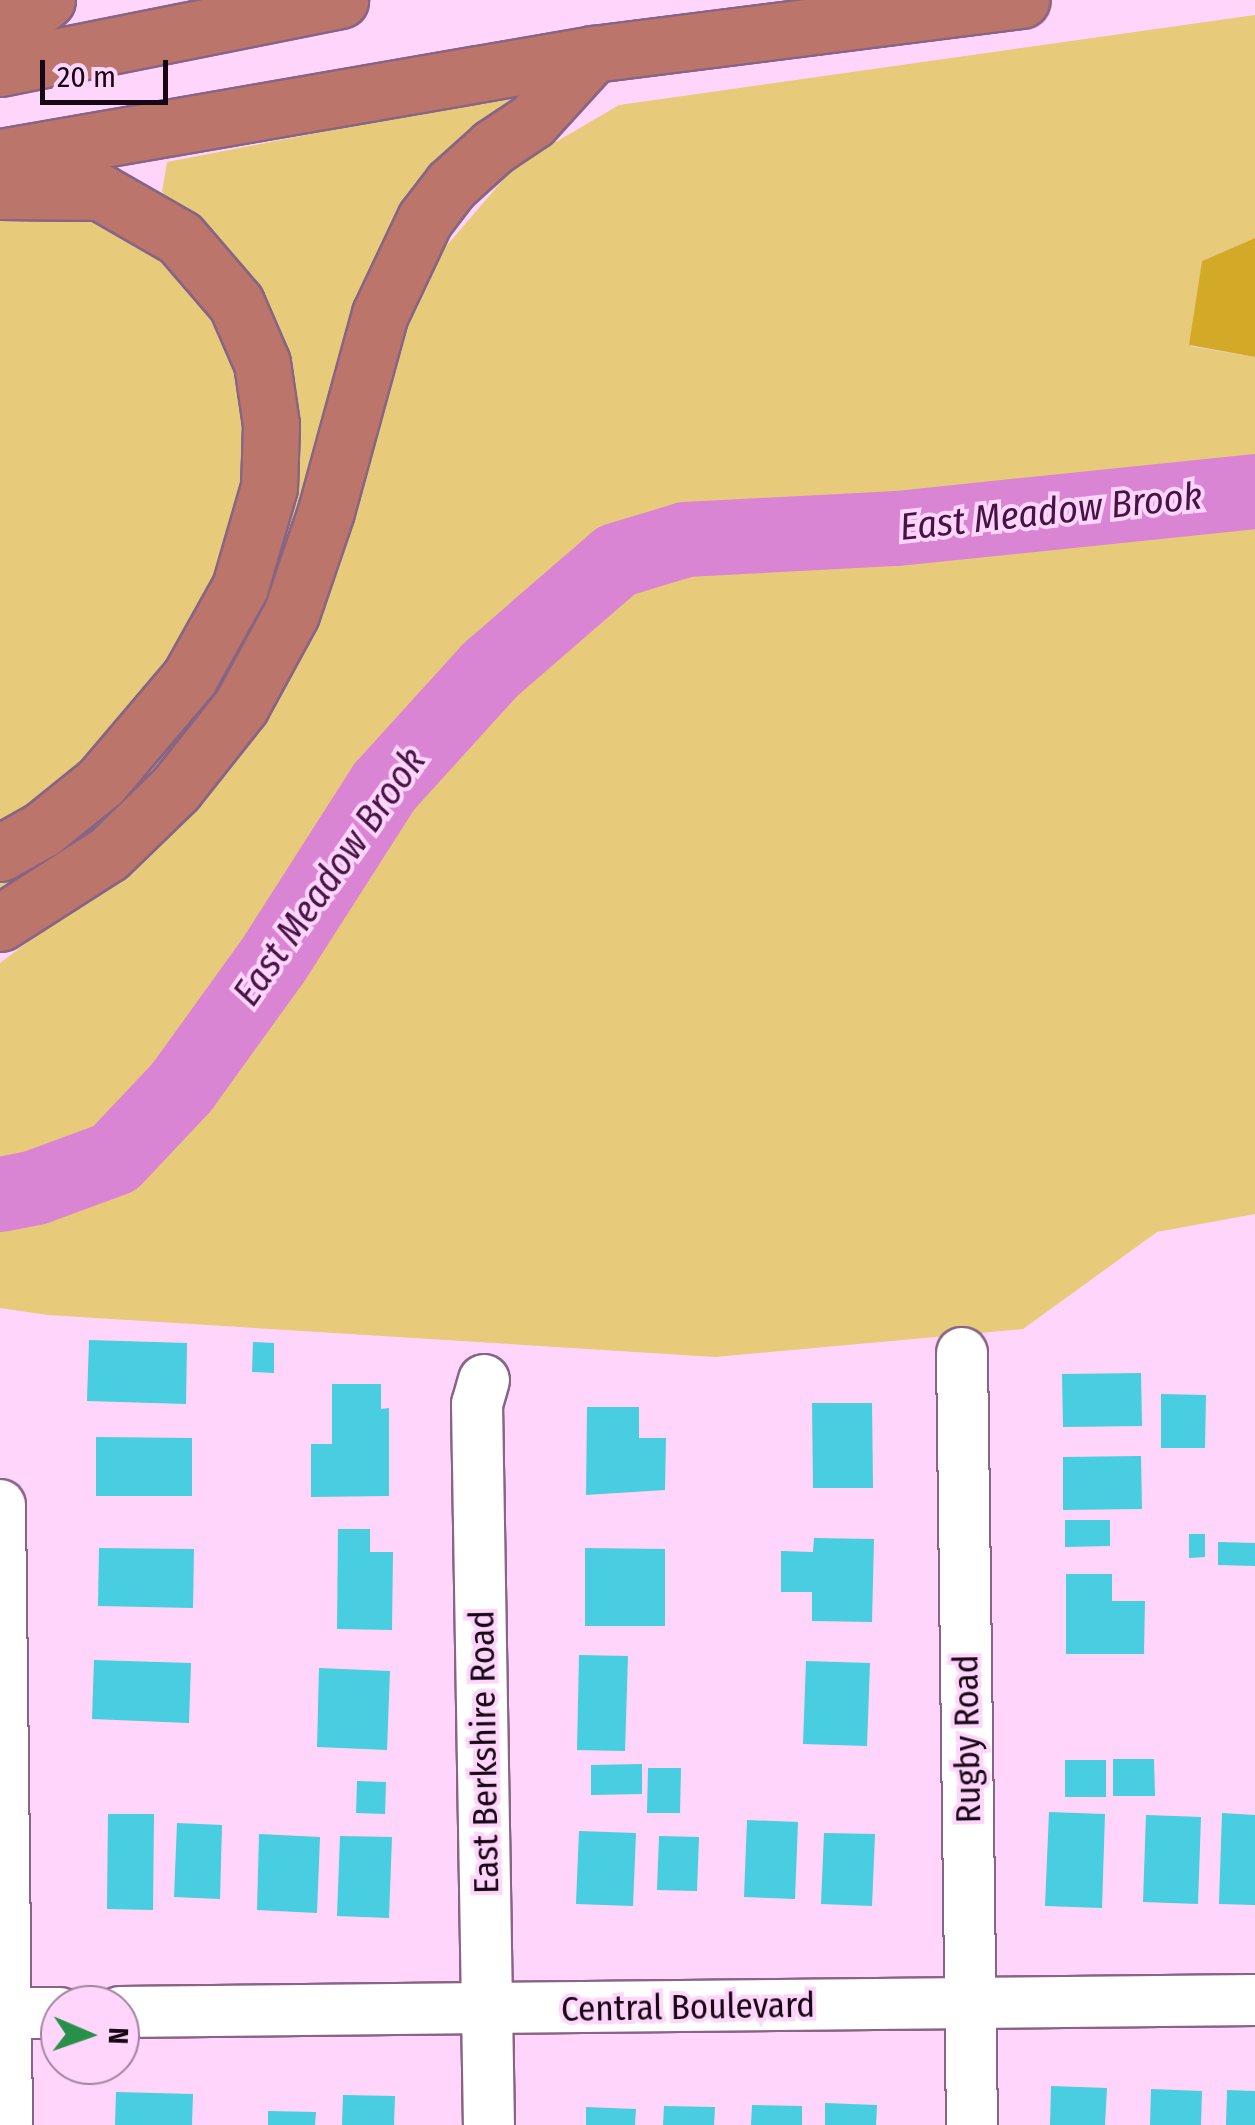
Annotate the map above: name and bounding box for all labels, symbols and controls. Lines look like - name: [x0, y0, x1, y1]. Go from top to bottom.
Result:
- scale bar: [45, 40, 172, 102]
- text: 20 m: [57, 59, 116, 95]
- water label: East Meadow Brook: [898, 473, 1204, 551]
- water label: East Meadow Brook: [224, 740, 436, 1014]
- street label: East Berkshire Road: [461, 1610, 507, 1894]
- street label: Rugby Road: [945, 1654, 989, 1824]
- street label: Central Boulevard: [561, 1984, 815, 2030]
- north arrow: [40, 1985, 140, 2085]
- text: N: [102, 2027, 135, 2045]

